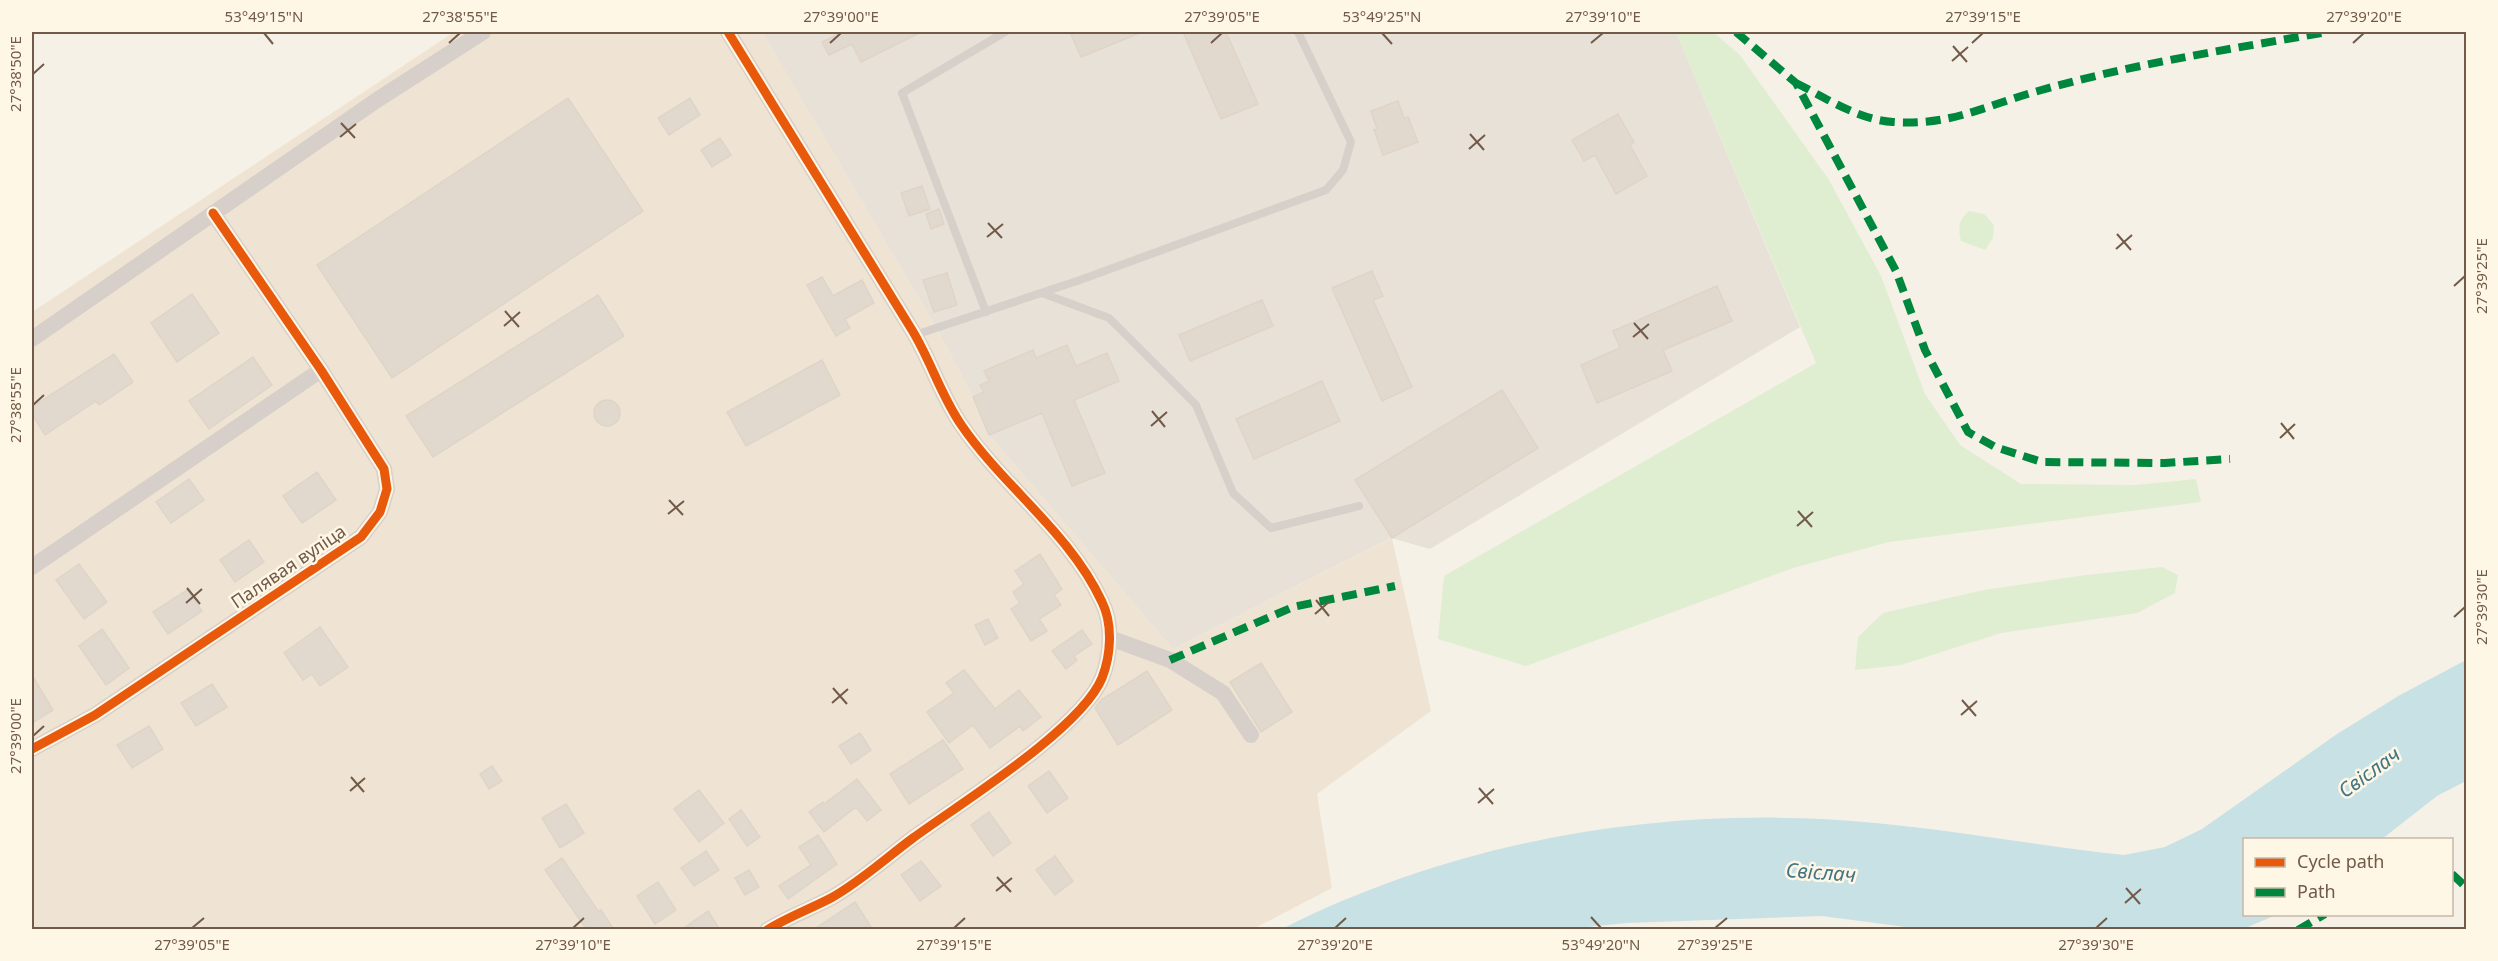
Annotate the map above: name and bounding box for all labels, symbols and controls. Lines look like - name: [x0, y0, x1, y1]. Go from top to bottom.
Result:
- text: 53°49'15"N: [225, 6, 303, 26]
- text: 27°38'55"E: [422, 6, 498, 26]
- text: 27°39'00"E: [803, 6, 879, 26]
- text: 27°39'05"E: [1184, 6, 1260, 26]
- text: 53°49'25"N: [1343, 6, 1421, 26]
- text: 27°39'10"E: [1565, 6, 1641, 26]
- text: 27°39'15"E: [1945, 6, 2021, 26]
- text: 27°39'20"E: [2326, 6, 2402, 26]
- text: 27°38'50"E: [5, 36, 25, 112]
- text: 27°39'25"E: [2471, 238, 2491, 314]
- text: 27°38'55"E: [5, 367, 25, 443]
- street label: Палявая вуліца: [226, 519, 350, 613]
- text: 27°39'30"E: [2471, 569, 2491, 645]
- text: 27°39'00"E: [5, 698, 25, 774]
- water label: Свіслач: [2333, 740, 2405, 804]
- legend: [2243, 838, 2453, 916]
- text: Cycle path: [2297, 849, 2384, 873]
- water label: Свіслач: [1785, 856, 1857, 888]
- text: Path: [2297, 879, 2336, 903]
- text: 27°39'05"E: [154, 934, 230, 954]
- text: 27°39'10"E: [535, 934, 611, 954]
- text: 27°39'15"E: [916, 934, 992, 954]
- text: 27°39'20"E: [1297, 934, 1373, 954]
- text: 53°49'20"N: [1562, 934, 1640, 954]
- text: 27°39'25"E: [1677, 934, 1753, 954]
- text: 27°39'30"E: [2058, 934, 2134, 954]

